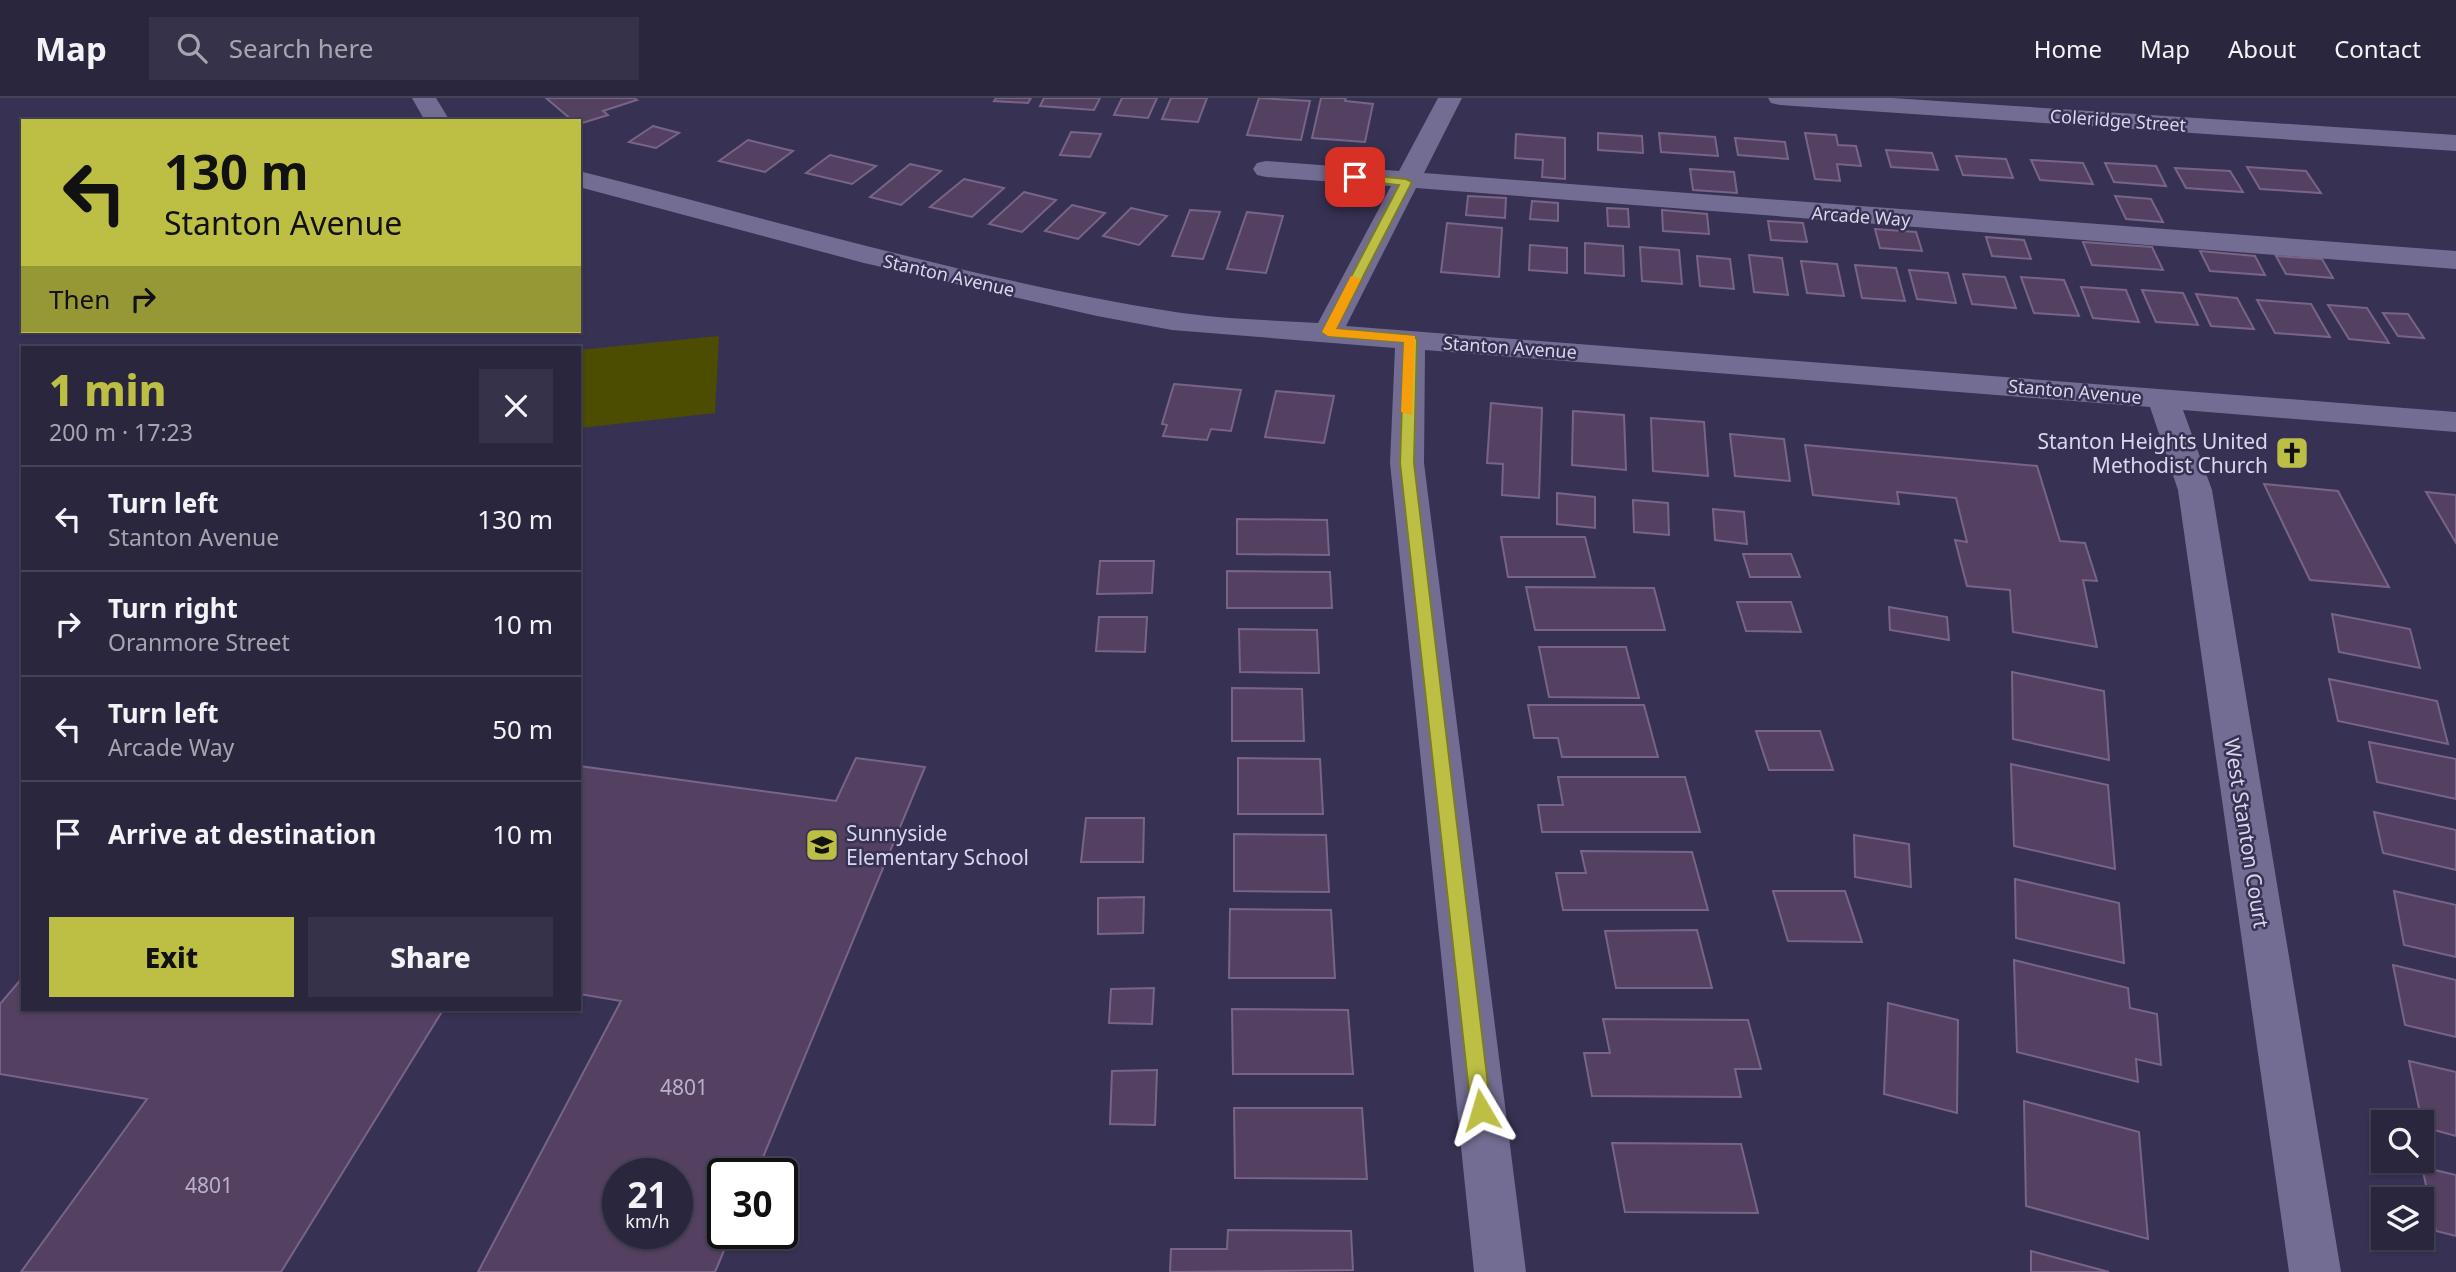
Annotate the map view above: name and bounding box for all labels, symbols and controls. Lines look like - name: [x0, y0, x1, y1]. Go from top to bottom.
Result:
- search box: [149, 17, 639, 80]
- text: Map: [35, 26, 107, 71]
- icon: search: [173, 29, 211, 67]
- text: Search here: [229, 30, 373, 66]
- text: Home: [2034, 32, 2102, 65]
- text: Map: [2140, 32, 2190, 65]
- text: About: [2228, 32, 2296, 65]
- text: Contact: [2334, 32, 2421, 65]
- street label: Coleridge Street: [2049, 103, 2187, 137]
- text: 130 m: [164, 138, 309, 204]
- icon: left: [49, 147, 140, 238]
- pin: [1325, 147, 1385, 207]
- icon: arrive: [1336, 158, 1374, 196]
- text: Stanton Avenue: [164, 201, 402, 244]
- street label: Arcade Way: [1811, 201, 1912, 231]
- street label: Stanton Avenue: [881, 248, 1017, 302]
- icon: right: [124, 280, 162, 318]
- text: Then: [49, 281, 110, 317]
- street label: Stanton Avenue: [1442, 330, 1578, 364]
- text: 1 min: [49, 361, 166, 418]
- button: close: [479, 369, 553, 443]
- street label: Stanton Avenue: [2007, 373, 2143, 409]
- text: 200 m · 17:23: [49, 416, 193, 448]
- place label: Stanton Heights United Methodist Church: [2038, 427, 2268, 479]
- church icon: Stanton Heights United Methodist Church: [2273, 434, 2311, 472]
- text: Turn left: [108, 485, 219, 521]
- icon: left: [49, 500, 87, 538]
- text: 130 m: [477, 501, 553, 537]
- text: Stanton Avenue: [108, 521, 279, 553]
- text: Turn right: [108, 590, 238, 626]
- icon: right: [49, 605, 87, 643]
- text: 10 m: [492, 606, 553, 642]
- text: Oranmore Street: [108, 626, 290, 658]
- text: Turn left: [108, 695, 219, 731]
- icon: left: [49, 710, 87, 748]
- text: 50 m: [492, 711, 553, 747]
- text: Arcade Way: [108, 731, 234, 763]
- street label: West Stanton Court: [2218, 736, 2276, 930]
- icon: arrive: [49, 815, 87, 853]
- text: Arrive at destination: [108, 816, 377, 852]
- text: 10 m: [492, 816, 553, 852]
- place label: Sunnyside Elementary School: [846, 819, 1029, 871]
- school or university icon: Sunnyside Elementary School: [803, 826, 841, 864]
- button: Exit: [49, 917, 294, 997]
- button: Share: [308, 917, 553, 997]
- house number: 4801: [660, 1073, 708, 1101]
- position arrow: [1444, 1073, 1518, 1147]
- map controls: [2371, 1110, 2434, 1250]
- button: search: [2371, 1110, 2434, 1173]
- speed limit sign: 30: [707, 1158, 798, 1249]
- house number: 4801: [185, 1171, 233, 1199]
- text: 21: [627, 1171, 668, 1218]
- button: layers: [2371, 1187, 2434, 1250]
- text: km/h: [625, 1209, 670, 1233]

